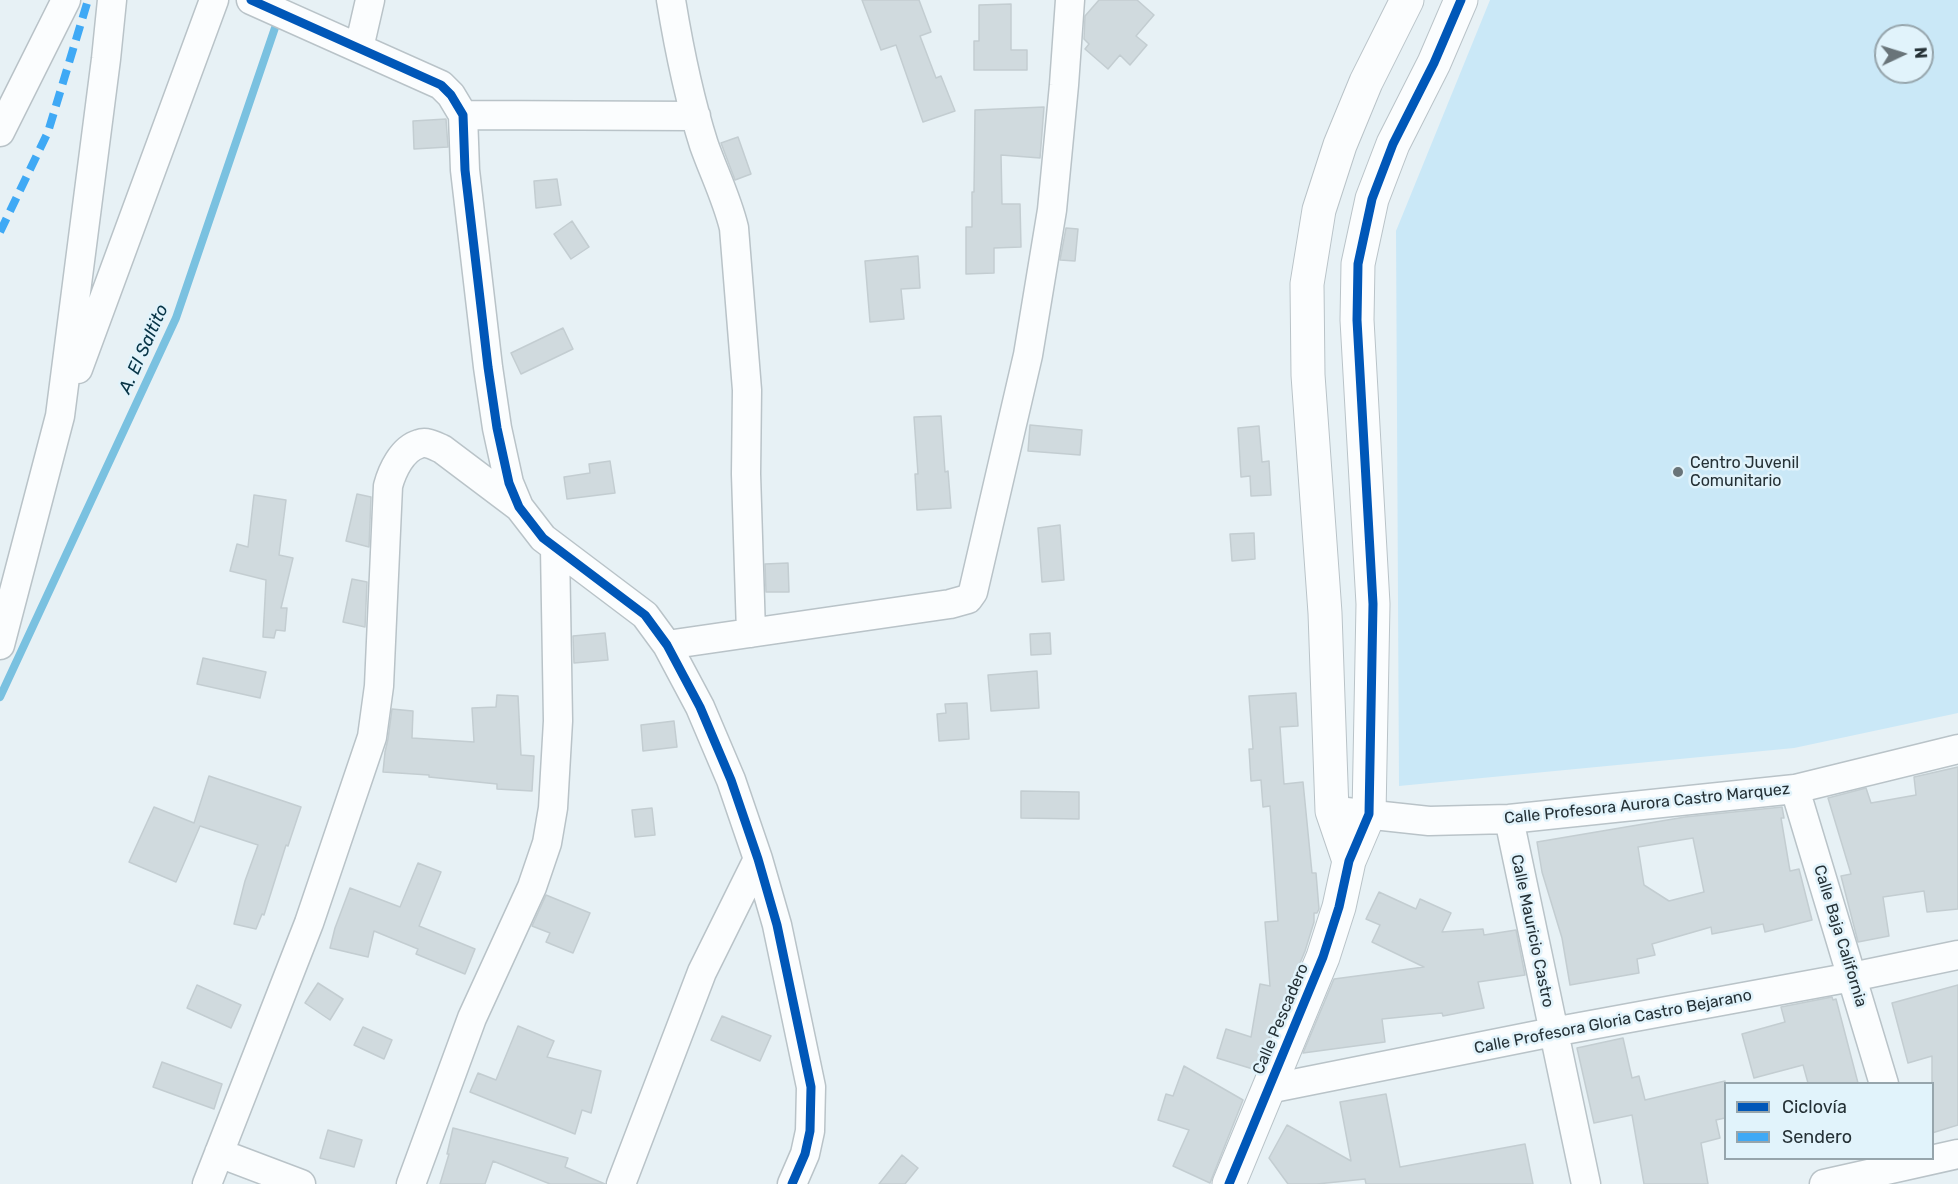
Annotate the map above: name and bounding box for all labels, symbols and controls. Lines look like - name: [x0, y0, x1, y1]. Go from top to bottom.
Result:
- north arrow: [1874, 24, 1934, 84]
- text: N: [1911, 46, 1930, 59]
- water label: A. El Saltito: [115, 301, 173, 397]
- place label: Centro Juvenil Comunitario: [1690, 453, 1799, 491]
- marker: Centro Juvenil Comunitario: [1671, 465, 1685, 479]
- street label: Calle Profesora Aurora Castro Marquez: [1503, 779, 1791, 829]
- street label: Calle Mauricio Castro: [1506, 853, 1558, 1009]
- street label: Calle Baja California: [1809, 863, 1871, 1009]
- street label: Calle Pescadero: [1249, 961, 1313, 1077]
- street label: Calle Profesora Gloria Castro Bejarano: [1473, 986, 1753, 1058]
- legend: [1724, 1082, 1934, 1160]
- text: Ciclovía: [1782, 1096, 1847, 1118]
- text: Sendero: [1782, 1126, 1852, 1148]

